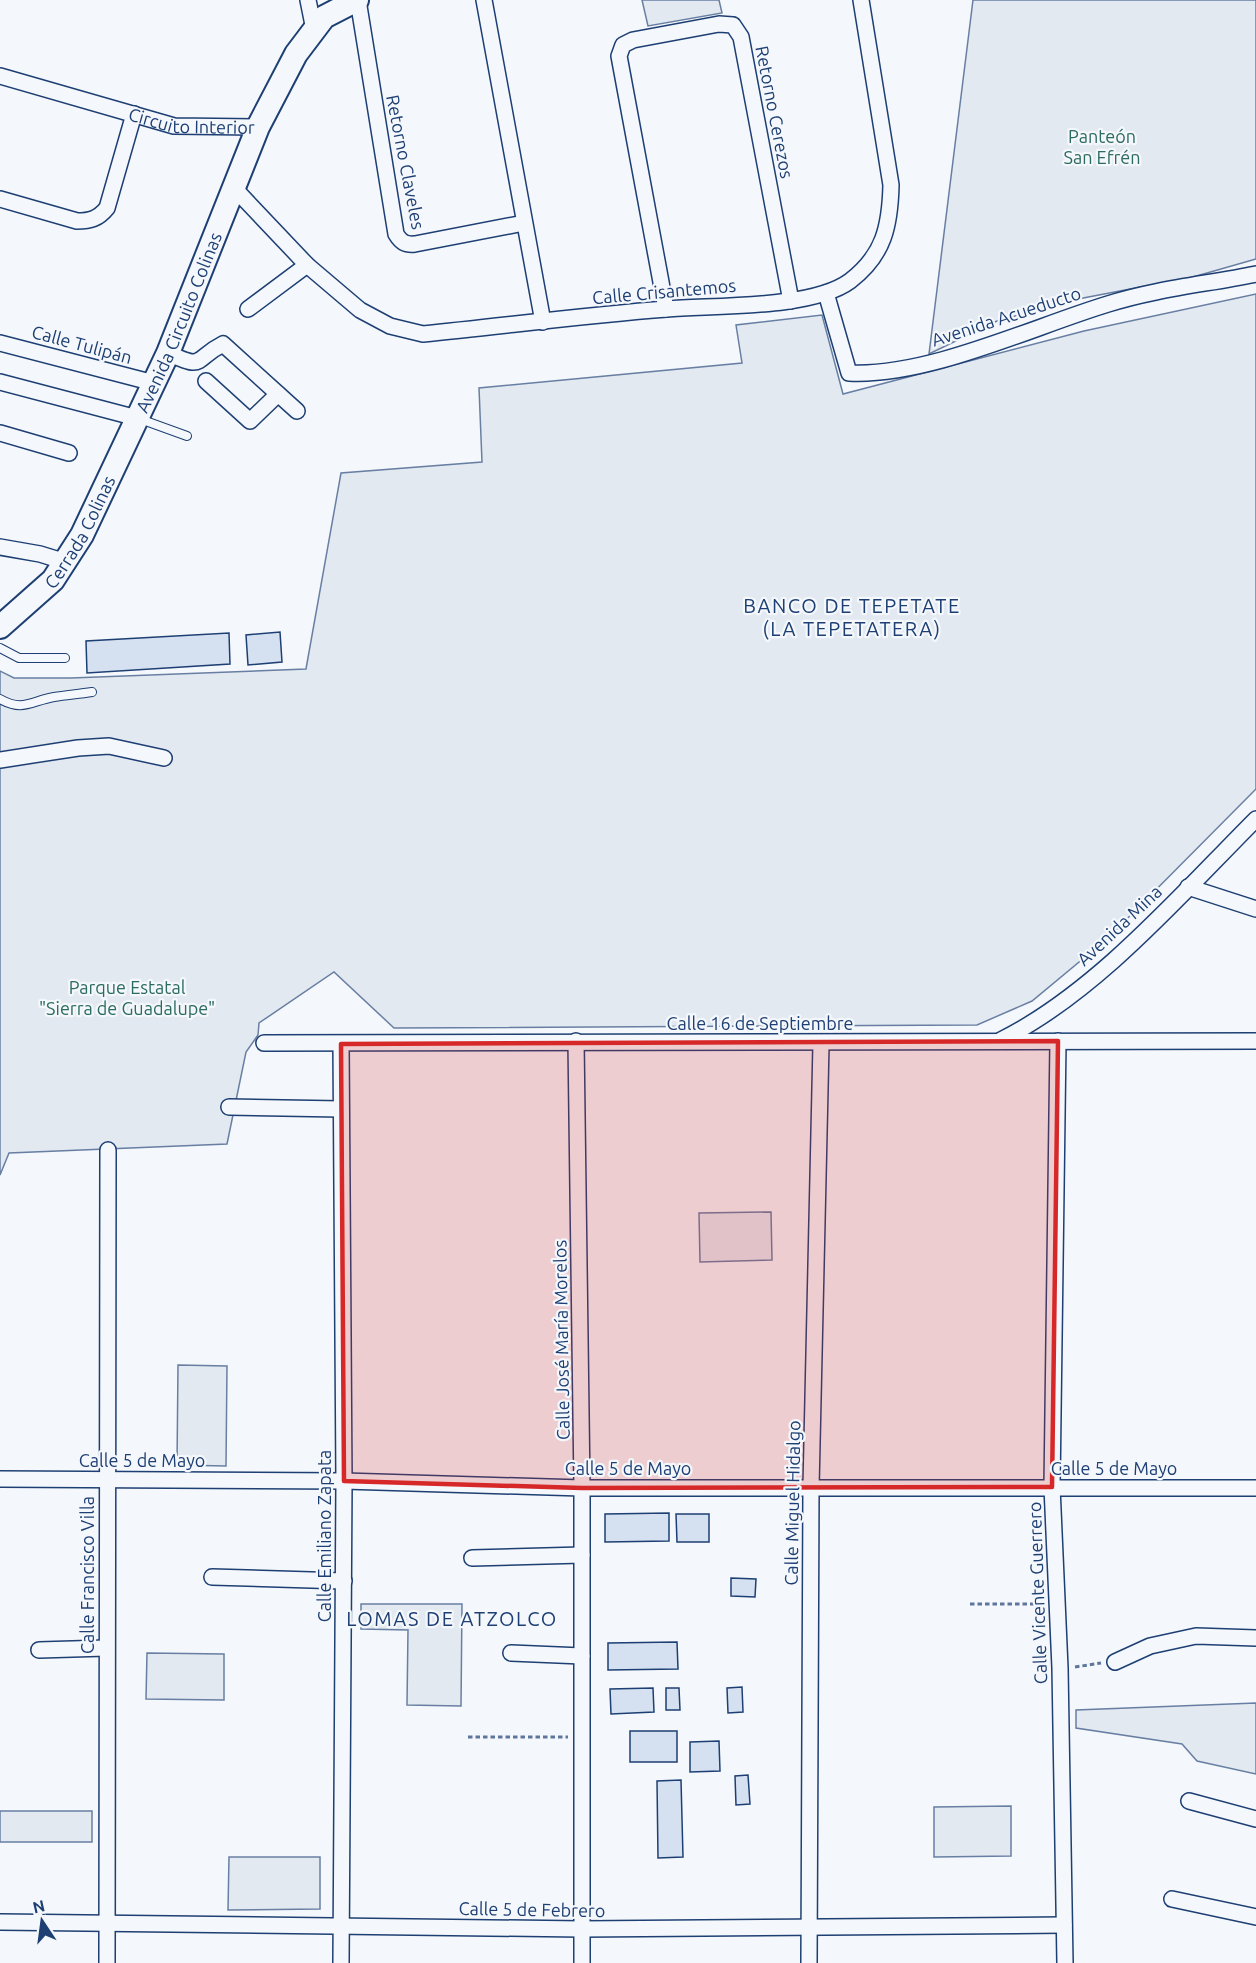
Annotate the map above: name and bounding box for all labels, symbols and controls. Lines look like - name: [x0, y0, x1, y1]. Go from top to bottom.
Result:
- street label: Retorno Cerezos: [752, 44, 798, 180]
- street label: Retorno Claveles: [383, 93, 429, 231]
- street label: Circuito Interior: [126, 103, 255, 137]
- park label: Panteón San Efrén: [1063, 126, 1141, 167]
- street label: Avenida Circuito Colinas: [131, 229, 225, 416]
- street label: Calle Crisantemos: [591, 275, 737, 307]
- street label: Avenida Acueducto: [929, 282, 1083, 350]
- street label: Calle Tulipán: [30, 321, 134, 367]
- street label: Cerrada Colinas: [41, 472, 119, 593]
- district label: BANCO DE TEPETATE (LA TEPETATERA): [743, 594, 961, 640]
- street label: Avenida Mina: [1073, 881, 1165, 969]
- park label: Parque Estatal "Sierra de Guadalupe": [39, 977, 215, 1018]
- street label: Calle 16 de Septiembre: [667, 1013, 853, 1033]
- street label: Calle José María Morelos: [549, 1239, 573, 1440]
- street label: Calle Miguel Hidalgo: [781, 1420, 803, 1586]
- street label: Calle 5 de Mayo: [79, 1450, 205, 1470]
- street label: Calle Emiliano Zapata: [314, 1450, 334, 1622]
- street label: Calle 5 de Mayo: [565, 1458, 691, 1478]
- street label: Calle 5 de Mayo: [1051, 1458, 1177, 1478]
- street label: Calle Francisco Villa: [77, 1496, 97, 1654]
- street label: Calle Vicente Guerrero: [1024, 1501, 1050, 1685]
- district label: LOMAS DE ATZOLCO: [346, 1607, 558, 1630]
- north arrow: [12, 1891, 72, 1951]
- text: N: [31, 1896, 46, 1916]
- street label: Calle 5 de Febrero: [459, 1898, 605, 1920]

